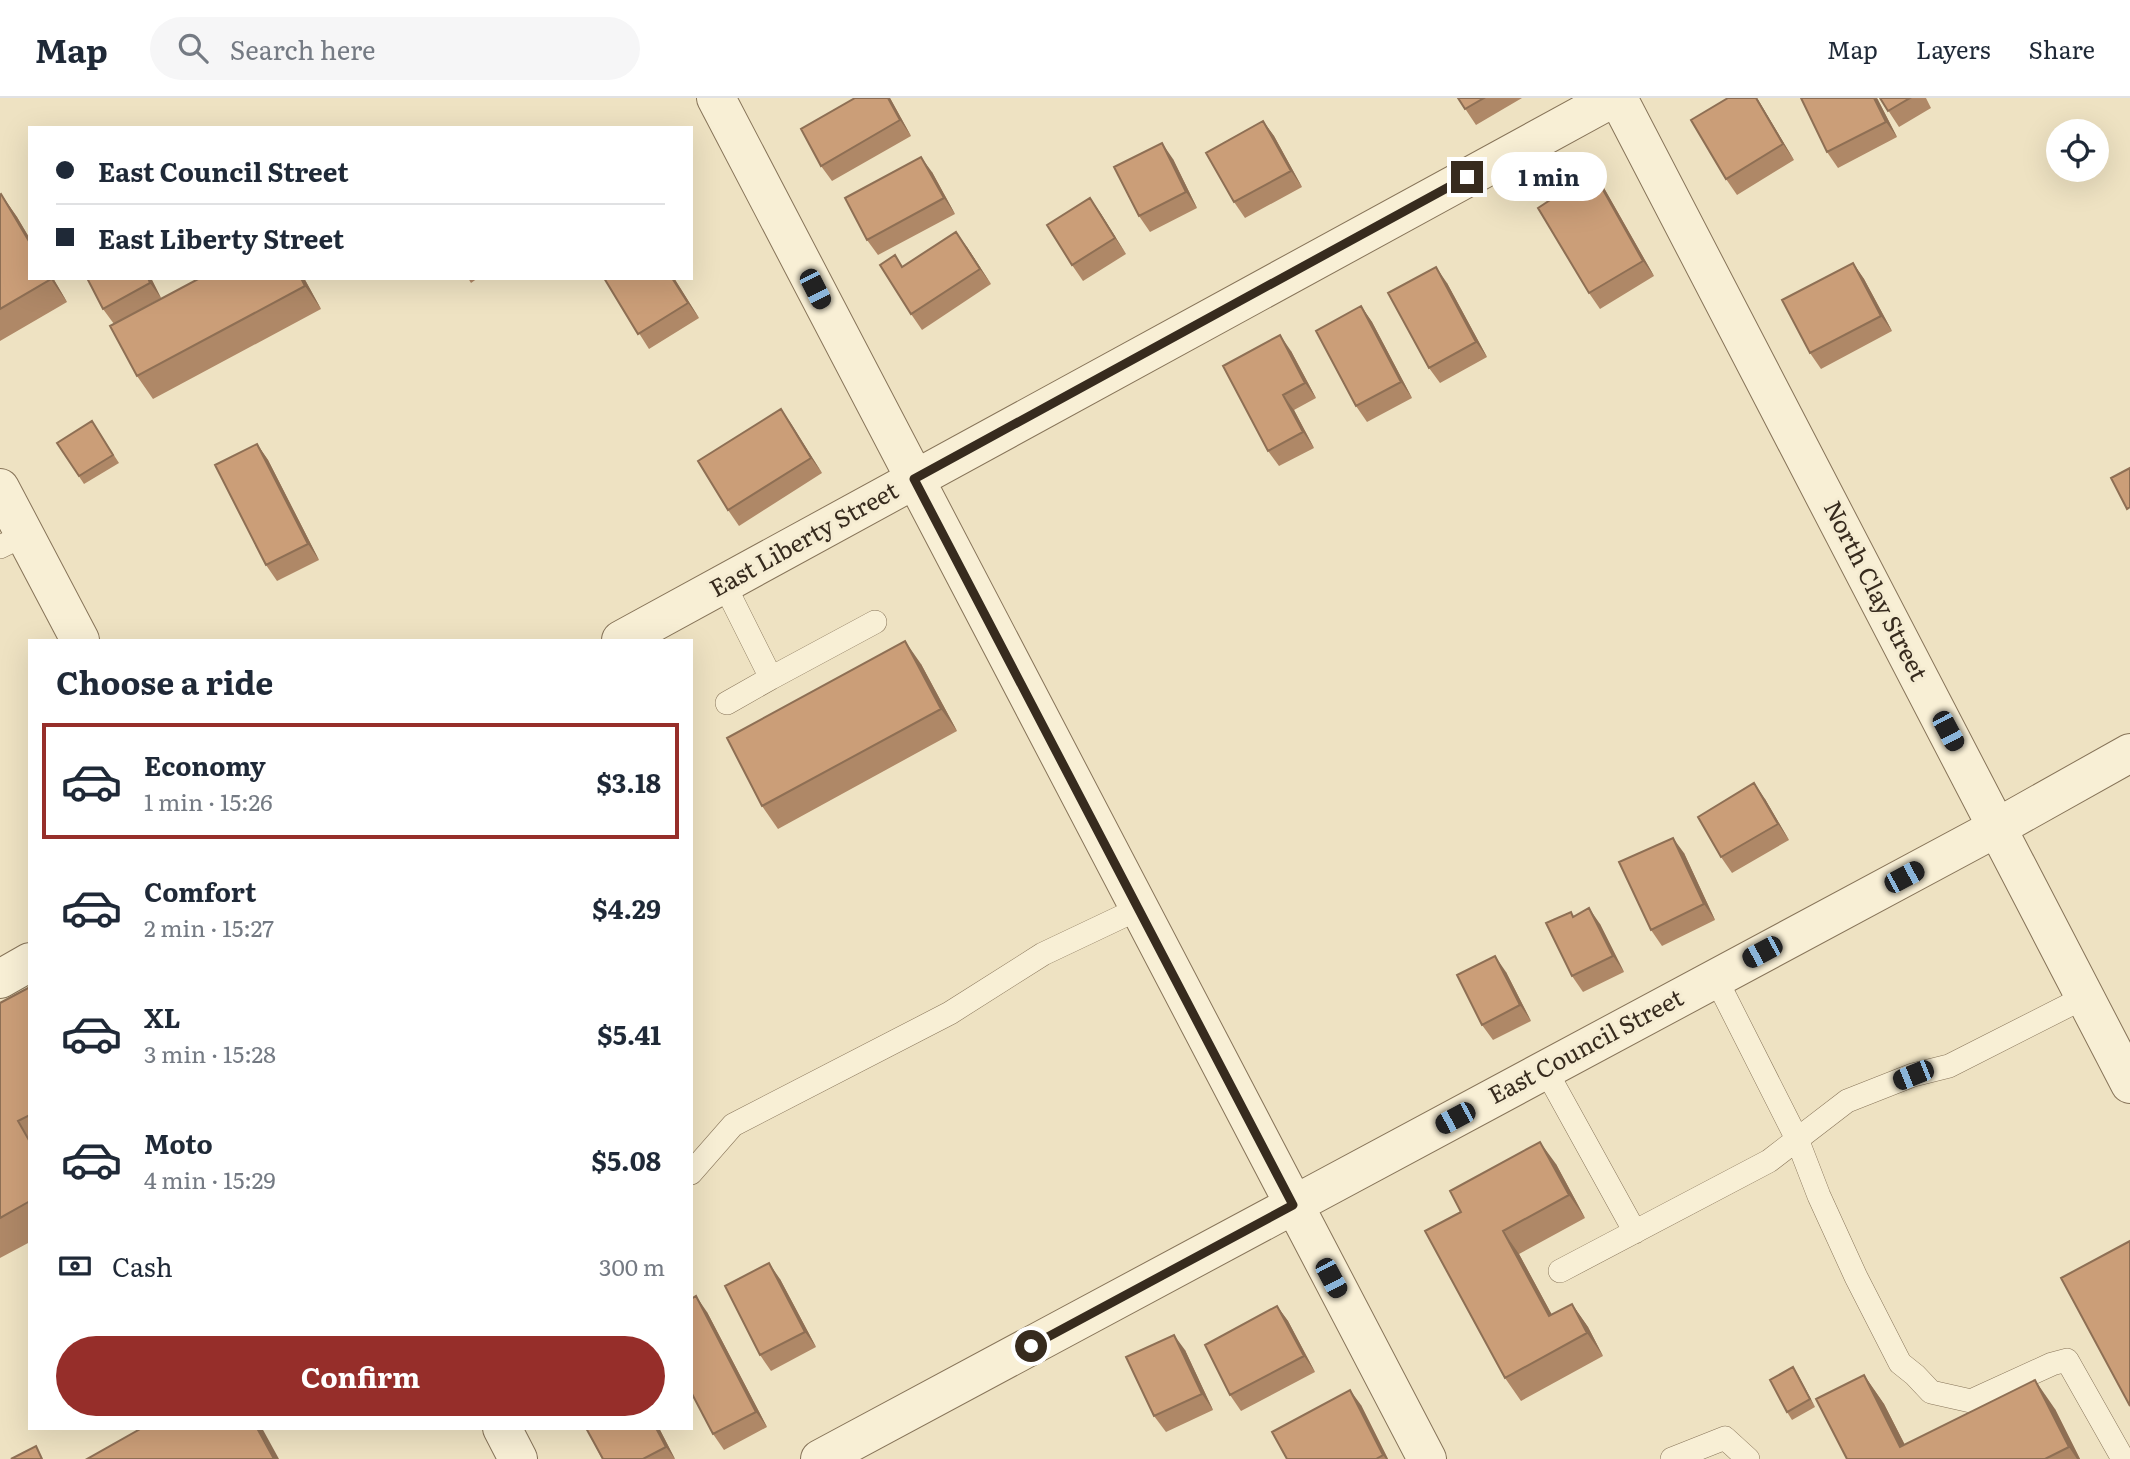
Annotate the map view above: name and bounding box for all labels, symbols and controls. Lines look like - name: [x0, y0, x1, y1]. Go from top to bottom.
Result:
- search box: [150, 17, 640, 80]
- text: Map: [35, 24, 108, 73]
- icon: search: [174, 29, 212, 67]
- text: Search here: [230, 29, 376, 68]
- text: Map: [1827, 31, 1878, 66]
- text: Layers: [1916, 31, 1990, 66]
- text: Share: [2028, 31, 2095, 66]
- map controls: [2046, 119, 2109, 182]
- button: locate: [2046, 119, 2109, 182]
- text: East Council Street: [98, 151, 349, 190]
- callout: 1 min: [1492, 153, 1607, 202]
- text: 1 min: [1518, 159, 1580, 193]
- route end: [1451, 161, 1483, 193]
- text: East Liberty Street: [98, 218, 344, 257]
- car: [797, 266, 834, 312]
- street label: East Liberty Street: [702, 471, 904, 604]
- street label: North Clay Street: [1817, 494, 1938, 686]
- text: Choose a ride: [56, 657, 273, 705]
- car: [1929, 708, 1968, 754]
- text: Economy: [144, 745, 266, 784]
- icon: car: [60, 750, 123, 813]
- text: $3.18: [596, 762, 661, 801]
- text: 1 min · 15:26: [144, 784, 273, 818]
- car: [1881, 858, 1928, 896]
- text: Comfort: [144, 871, 256, 910]
- icon: car: [60, 876, 123, 939]
- text: $4.29: [592, 888, 661, 927]
- text: 2 min · 15:27: [144, 910, 274, 944]
- car: [1739, 933, 1786, 971]
- street label: East Council Street: [1481, 978, 1689, 1111]
- text: XL: [144, 997, 181, 1036]
- icon: car: [60, 1002, 123, 1065]
- text: $5.41: [597, 1014, 661, 1053]
- text: 3 min · 15:28: [144, 1036, 276, 1070]
- car: [1890, 1057, 1937, 1093]
- car: [1432, 1099, 1479, 1137]
- text: Moto: [144, 1123, 213, 1162]
- icon: car: [60, 1128, 123, 1191]
- text: $5.08: [592, 1140, 661, 1179]
- text: 4 min · 15:29: [144, 1162, 276, 1196]
- text: Cash: [112, 1246, 173, 1285]
- icon: cash: [56, 1247, 94, 1285]
- text: 300 m: [599, 1249, 665, 1283]
- car: [1312, 1255, 1351, 1301]
- route start: [1015, 1330, 1047, 1362]
- button: Confirm: [56, 1336, 665, 1416]

